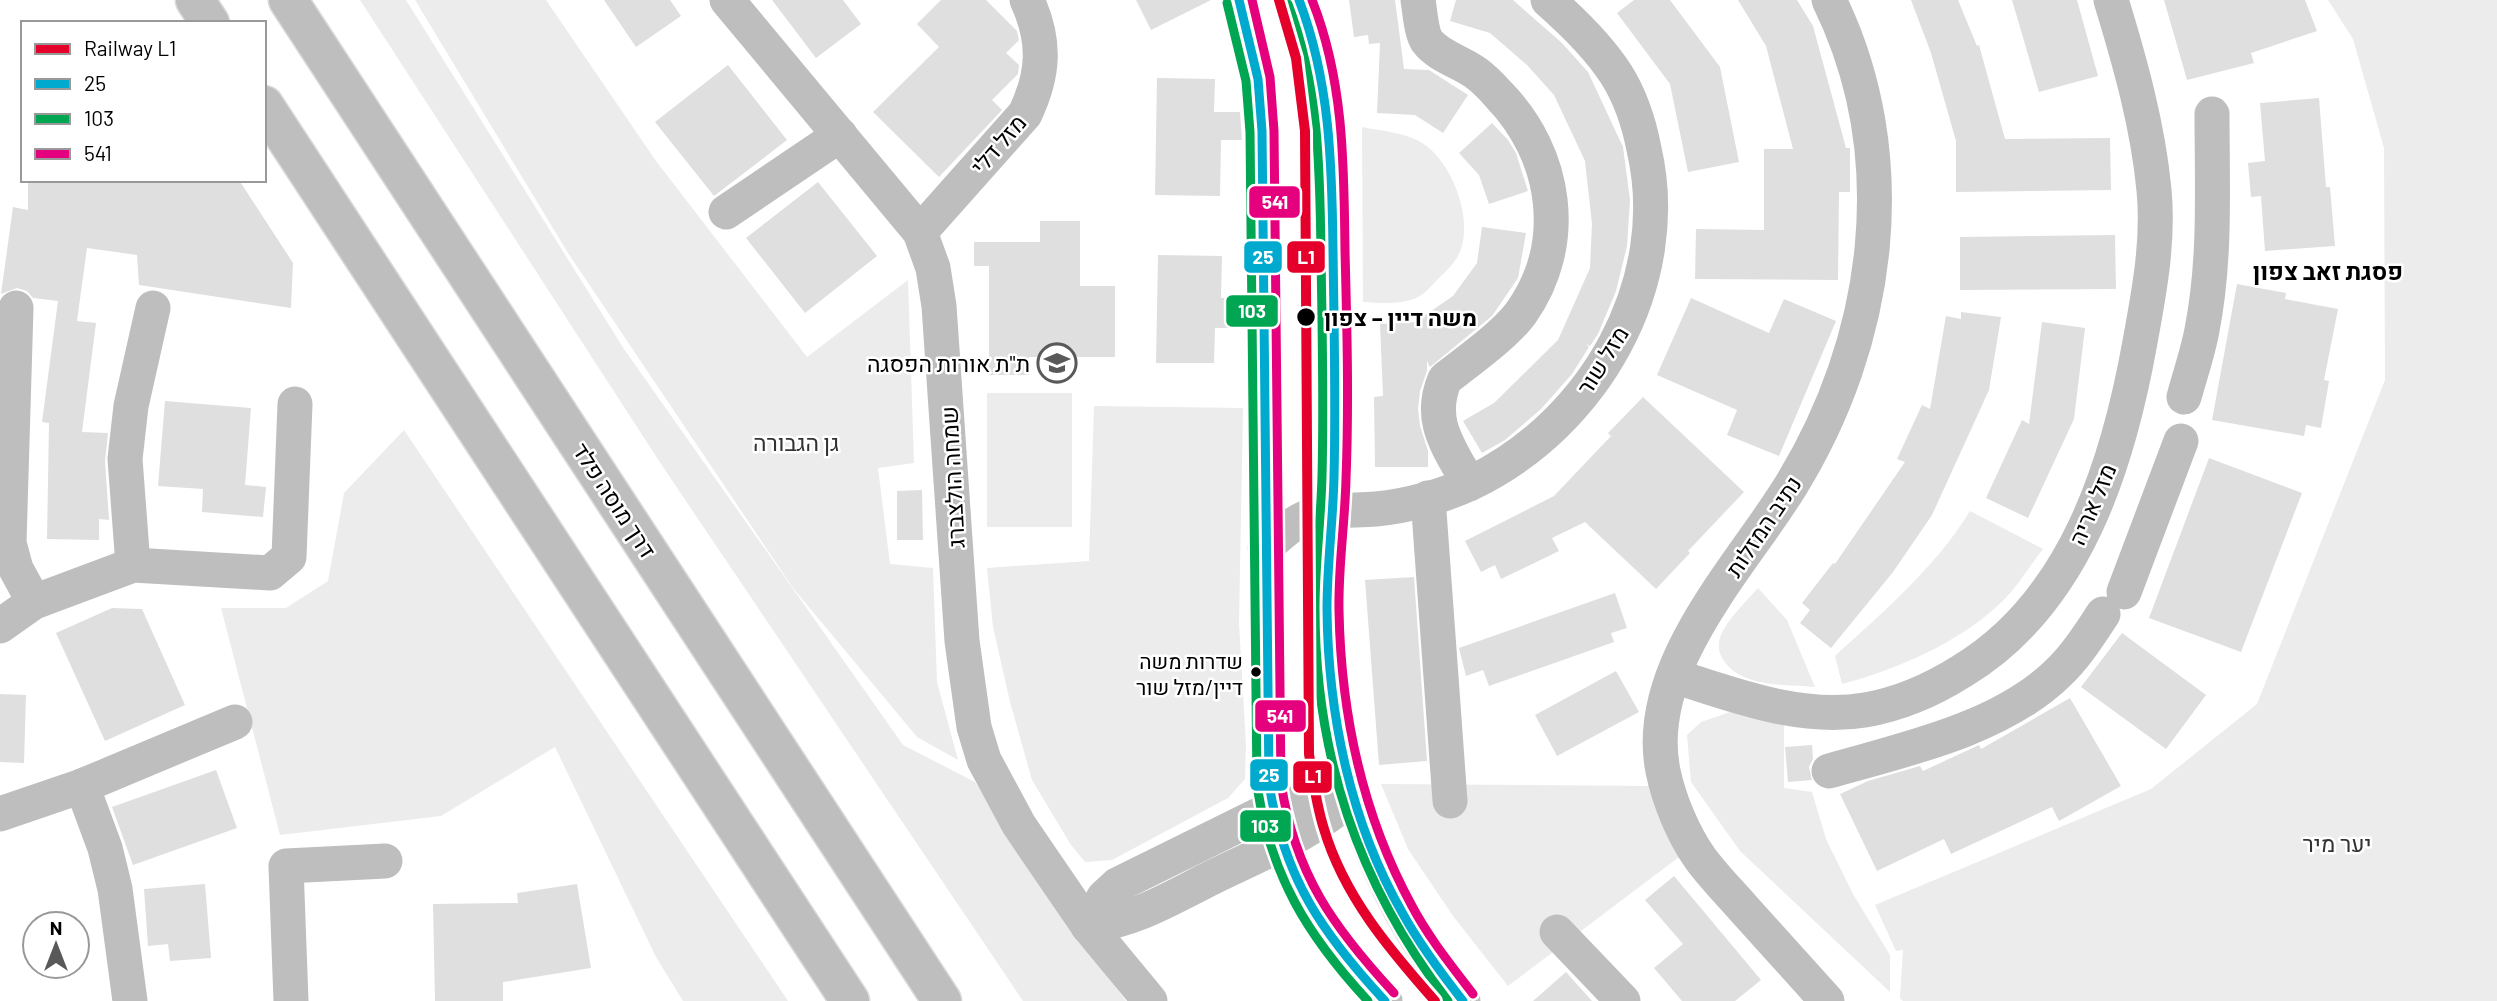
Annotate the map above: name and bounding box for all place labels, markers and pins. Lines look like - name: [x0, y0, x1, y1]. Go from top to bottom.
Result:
- place label: משה דיין – צפון: [1324, 303, 1477, 331]
- marker: משה דיין – צפון: [1295, 306, 1317, 328]
- school or university icon: ת"ת אורות הפסגה: [1036, 342, 1078, 384]
- place label: ת"ת אורות הפסגה: [867, 349, 1030, 377]
- place label: שדרות משה דיין/מזל שור: [1136, 648, 1243, 699]
- marker: שדרות משה דיין/מזל שור: [1249, 665, 1263, 679]

